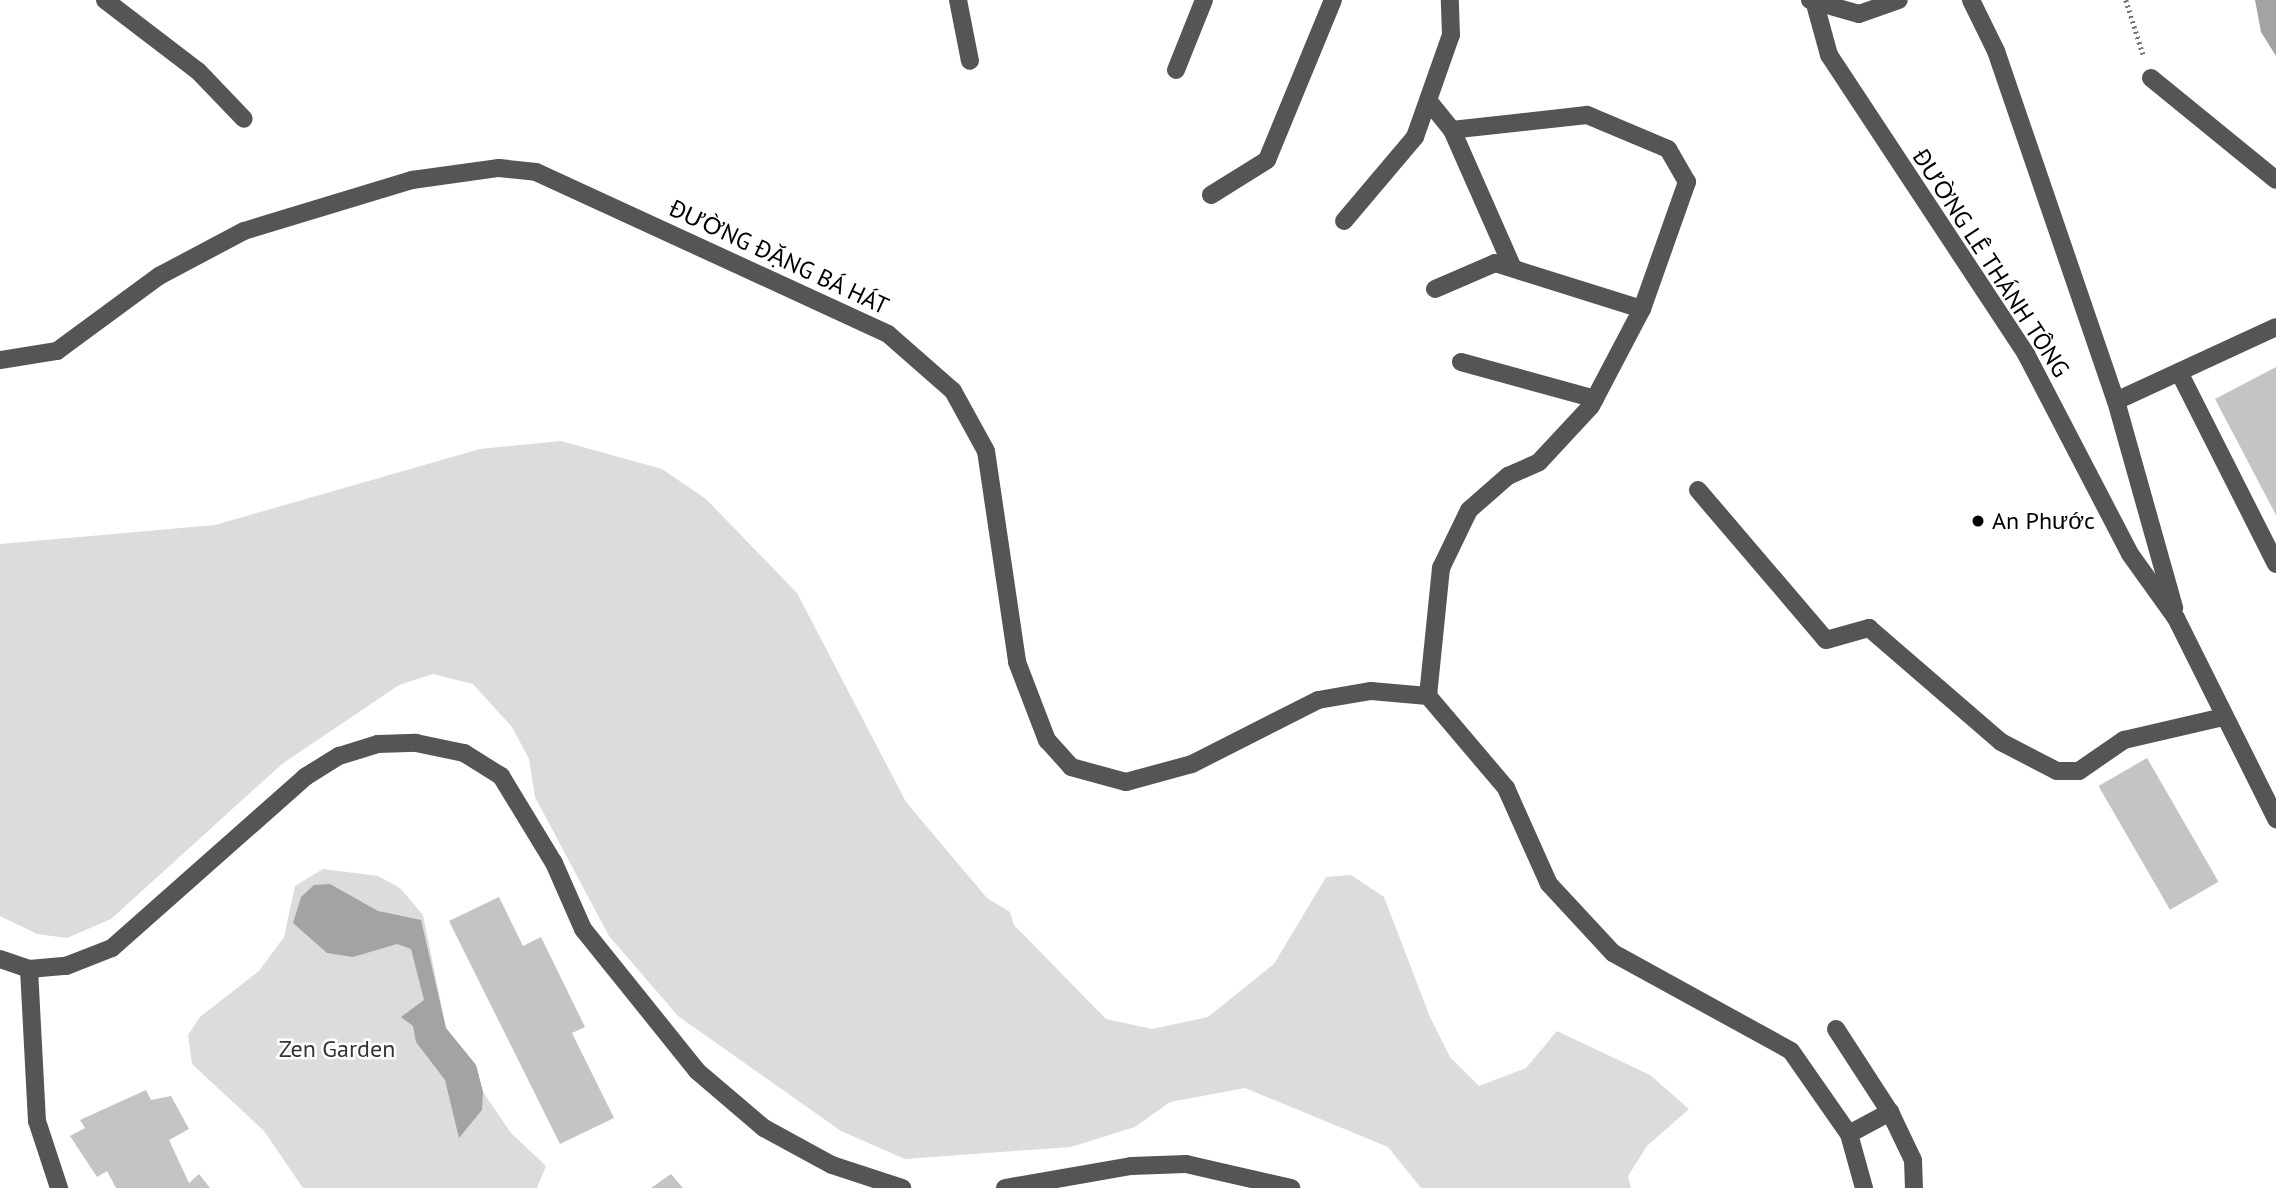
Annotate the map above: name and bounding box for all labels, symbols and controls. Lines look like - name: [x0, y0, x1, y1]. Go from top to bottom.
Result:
- street label: ĐƯỜNG LÊ THÁNH TÔNG: [1906, 143, 2076, 383]
- street label: ĐƯỜNG ĐẶNG BÁ HÁT: [664, 193, 894, 321]
- place label: An Phước: [1992, 507, 2095, 535]
- marker: An Phước: [1970, 513, 1986, 529]
- park label: Zen Garden: [279, 1035, 395, 1063]

